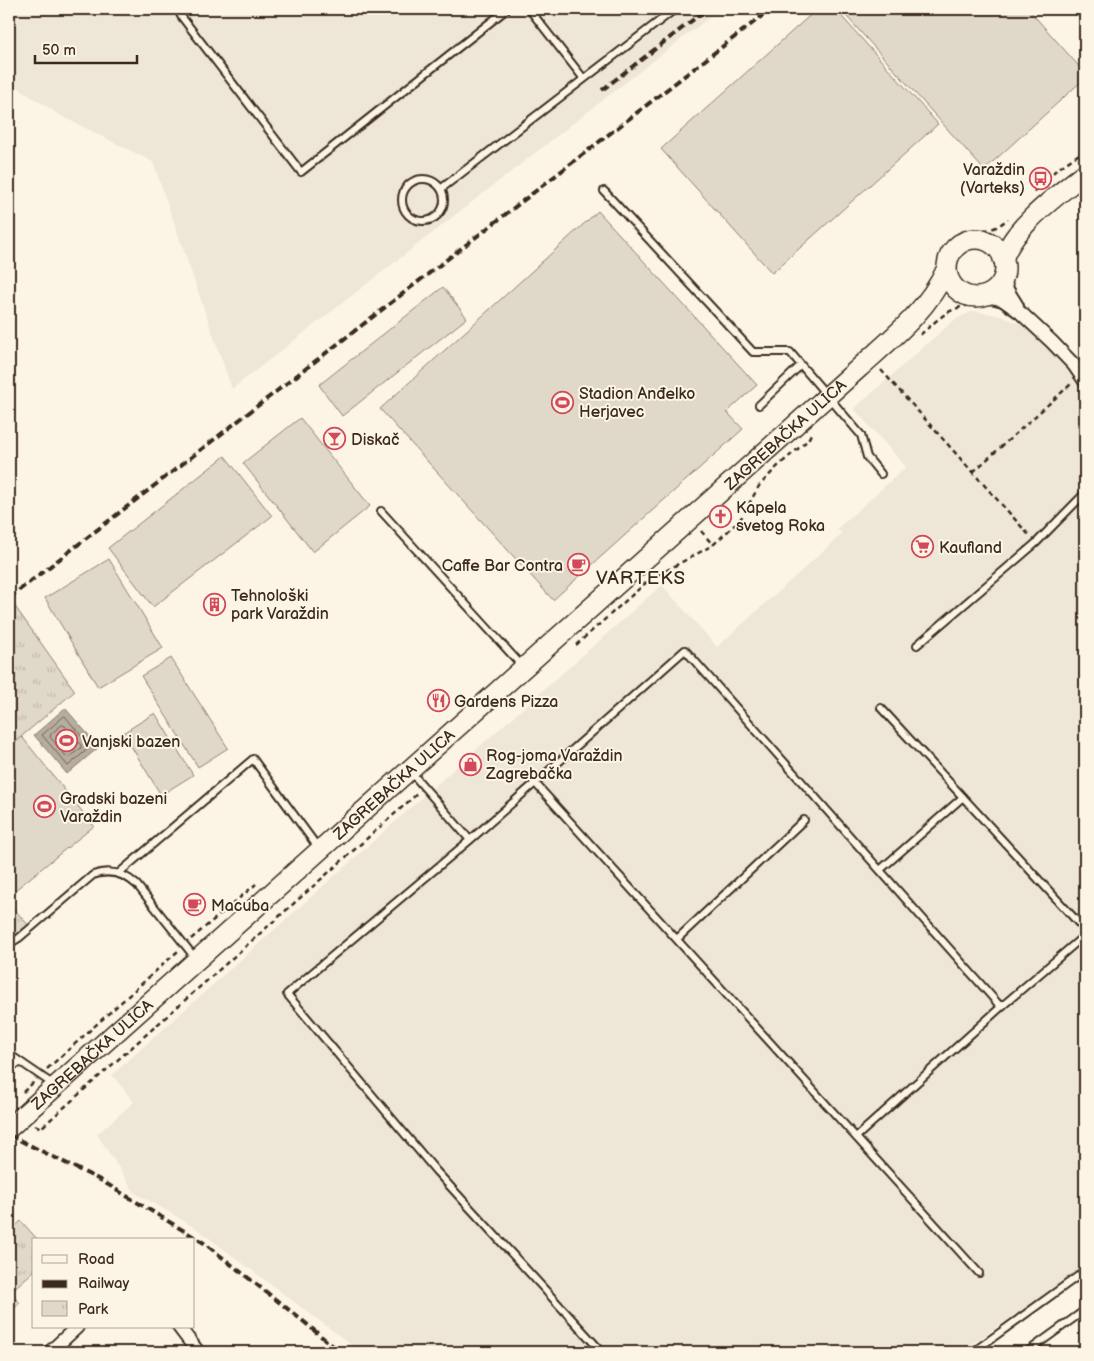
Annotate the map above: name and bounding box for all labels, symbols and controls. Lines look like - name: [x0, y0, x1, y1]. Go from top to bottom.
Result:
- scale bar: [35, 32, 138, 64]
- text: 50 m: [42, 41, 76, 60]
- place label: Varaždin (Varteks): [960, 161, 1025, 198]
- bus stop icon: Varaždin (Varteks): [1029, 166, 1053, 190]
- street label: ZAGREBAČKA ULICA: [721, 376, 851, 495]
- place label: Stadion Anđelko Herjavec: [579, 385, 695, 422]
- sports icon: Stadion Anđelko Herjavec: [551, 390, 575, 414]
- bar icon: Diskač: [323, 427, 347, 451]
- place label: Diskač: [351, 431, 400, 450]
- place label: Kapela svetog Roka: [736, 499, 825, 536]
- church icon: Kapela svetog Roka: [708, 504, 732, 528]
- supermarket icon: Kaufland: [911, 535, 935, 559]
- place label: Kaufland: [939, 539, 1002, 558]
- cafe icon: Caffe Bar Contra: [567, 553, 591, 577]
- place label: Caffe Bar Contra: [442, 557, 563, 576]
- district label: VARTEKS: [596, 567, 686, 590]
- place label: Tehnološki park Varaždin: [231, 587, 329, 624]
- building icon: Tehnološki park Varaždin: [203, 592, 227, 616]
- restaurant icon: Gardens Pizza: [426, 689, 450, 713]
- place label: Gardens Pizza: [454, 693, 558, 712]
- street label: ZAGREBAČKA ULICA: [329, 726, 459, 845]
- sports icon: Vanjski bazen: [54, 729, 78, 753]
- place label: Vanjski bazen: [82, 733, 180, 752]
- place label: Rog-joma Varaždin Zagrebačka: [485, 747, 623, 784]
- shop icon: Rog-joma Varaždin Zagrebačka: [458, 752, 482, 776]
- place label: Gradski bazeni Varaždin: [60, 790, 167, 827]
- sports icon: Gradski bazeni Varaždin: [32, 795, 56, 819]
- cafe icon: Macuba: [183, 893, 207, 917]
- place label: Macuba: [211, 897, 269, 916]
- street label: ZAGREBAČKA ULICA: [27, 996, 157, 1115]
- legend: [32, 1238, 195, 1328]
- text: Road: [78, 1250, 114, 1269]
- text: Railway: [78, 1274, 129, 1293]
- text: Park: [78, 1300, 109, 1319]

